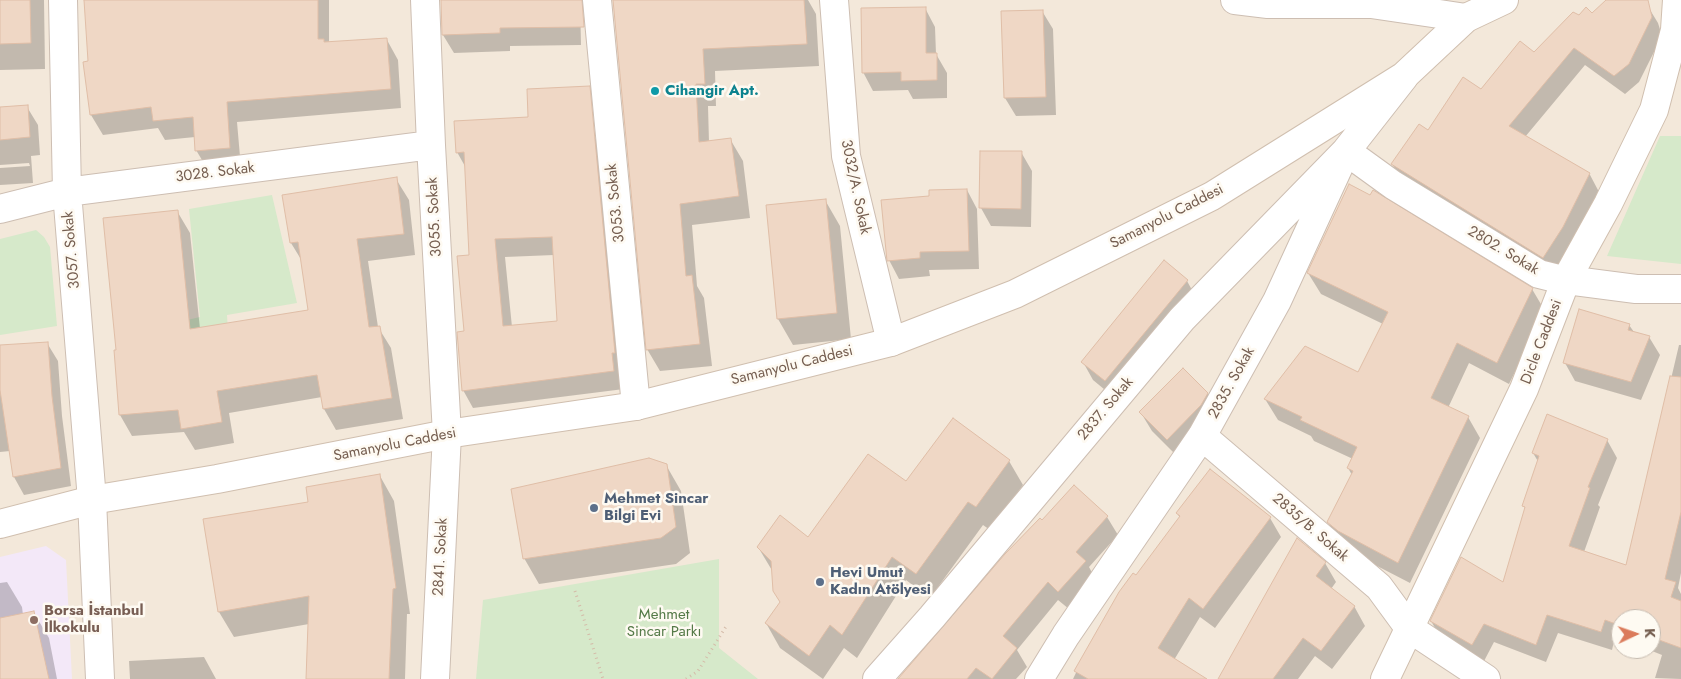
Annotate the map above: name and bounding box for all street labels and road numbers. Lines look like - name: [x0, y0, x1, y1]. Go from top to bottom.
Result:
- street label: 3032/A. Sokak: [836, 138, 874, 236]
- street label: 3028. Sokak: [174, 159, 256, 187]
- street label: 3053. Sokak: [603, 163, 629, 243]
- street label: 3055. Sokak: [424, 177, 446, 257]
- street label: Samanyolu Caddesi: [1107, 181, 1227, 253]
- street label: 3057. Sokak: [60, 210, 84, 290]
- street label: 2802. Sokak: [1464, 223, 1542, 279]
- street label: Dicle Caddesi: [1518, 297, 1566, 387]
- street label: Samanyolu Caddesi: [729, 342, 855, 390]
- street label: 2835. Sokak: [1205, 344, 1259, 422]
- street label: 2837. Sokak: [1074, 374, 1138, 444]
- street label: Samanyolu Caddesi: [332, 424, 458, 466]
- street label: 2835/B. Sokak: [1268, 490, 1352, 566]
- street label: 2841. Sokak: [430, 518, 452, 596]

